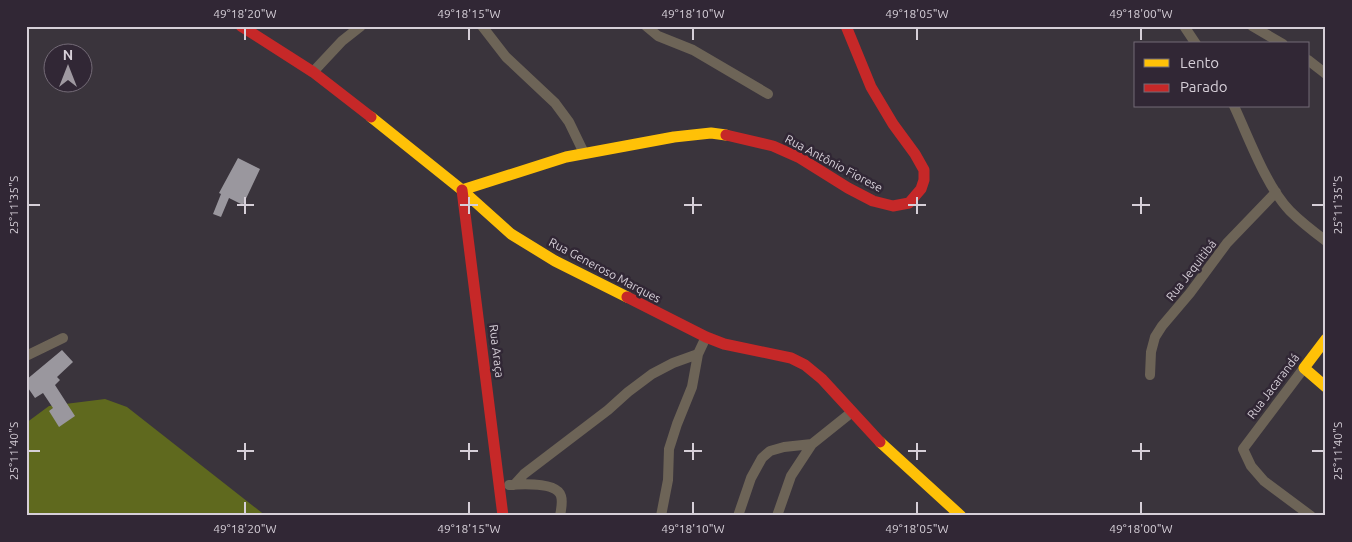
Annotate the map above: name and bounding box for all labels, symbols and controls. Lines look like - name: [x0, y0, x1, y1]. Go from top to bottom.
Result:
- text: 49°18'20"W: [213, 7, 277, 20]
- text: 49°18'15"W: [437, 7, 501, 20]
- text: 49°18'10"W: [661, 7, 725, 20]
- text: 49°18'05"W: [885, 7, 949, 20]
- text: 49°18'00"W: [1109, 7, 1173, 20]
- north arrow: [42, 42, 92, 92]
- legend: [1134, 42, 1310, 108]
- text: N: [63, 47, 73, 63]
- text: Lento: [1180, 54, 1219, 71]
- text: Parado: [1180, 78, 1227, 95]
- street label: Rua Antônio Fiorese: [783, 132, 885, 194]
- text: 25°11'35"S: [7, 176, 20, 234]
- text: 25°11'35"S: [1331, 176, 1344, 234]
- street label: Rua Generoso Marques: [547, 235, 663, 305]
- street label: Rua Jequitibá: [1163, 237, 1219, 303]
- street label: Rua Araça: [487, 324, 507, 378]
- street label: Rua Jacarandá: [1244, 351, 1302, 421]
- text: 25°11'40"S: [7, 422, 20, 480]
- text: 25°11'40"S: [1331, 422, 1344, 480]
- text: 49°18'20"W: [213, 522, 277, 535]
- text: 49°18'15"W: [437, 522, 501, 535]
- text: 49°18'10"W: [661, 522, 725, 535]
- text: 49°18'05"W: [885, 522, 949, 535]
- text: 49°18'00"W: [1109, 522, 1173, 535]

